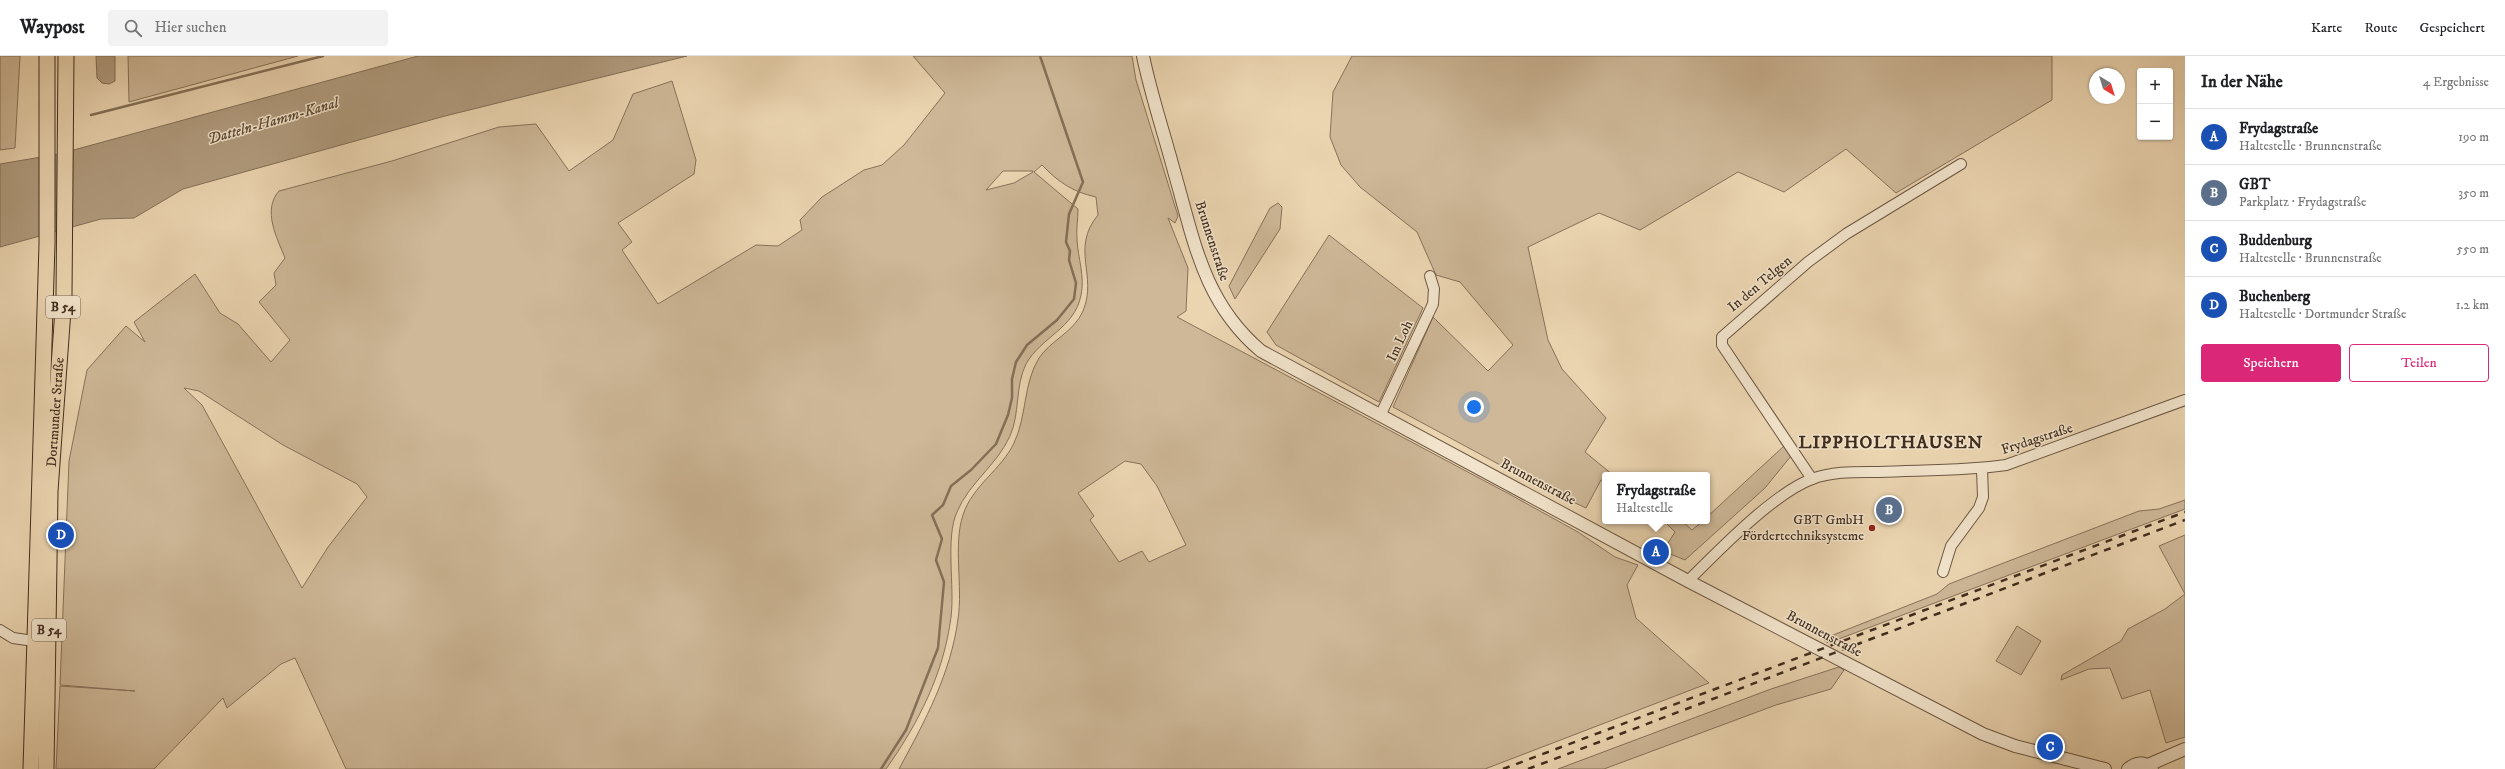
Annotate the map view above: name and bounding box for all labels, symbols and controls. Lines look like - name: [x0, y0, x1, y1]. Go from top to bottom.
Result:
- search box: [108, 10, 388, 46]
- text: Waypost: [20, 16, 84, 39]
- icon: search: [122, 17, 144, 39]
- text: Hier suchen: [154, 18, 227, 37]
- text: Karte: [2311, 19, 2342, 37]
- text: Route: [2364, 19, 2397, 37]
- text: Gespeichert: [2419, 19, 2485, 37]
- north arrow: [2089, 68, 2125, 104]
- map controls: [2137, 68, 2173, 140]
- button: +: [2137, 68, 2173, 104]
- text: In der Nähe: [2201, 71, 2283, 93]
- text: 4 Ergebnisse: [2423, 74, 2489, 90]
- water label: Datteln-Hamm-Kanal: [205, 93, 343, 149]
- button: −: [2137, 104, 2173, 140]
- text: Frydagstraße: [2239, 119, 2318, 138]
- text: A: [2210, 129, 2218, 145]
- text: 190 m: [2458, 129, 2489, 145]
- text: Haltestelle · Brunnenstraße: [2239, 138, 2382, 154]
- text: GBT: [2239, 175, 2270, 194]
- text: B: [2210, 185, 2218, 201]
- text: 350 m: [2458, 185, 2489, 201]
- text: Parkplatz · Frydagstraße: [2239, 194, 2366, 210]
- street label: Brunnenstraße: [1191, 199, 1233, 283]
- text: Buddenburg: [2239, 231, 2312, 250]
- text: C: [2210, 241, 2218, 257]
- text: 550 m: [2457, 241, 2489, 257]
- text: Haltestelle · Brunnenstraße: [2239, 250, 2382, 266]
- street label: In den Telgen: [1724, 252, 1796, 316]
- text: Buchenberg: [2239, 287, 2310, 306]
- road number: B 54: [46, 296, 80, 318]
- text: D: [2209, 297, 2219, 313]
- text: 1.2 km: [2456, 297, 2489, 313]
- text: Haltestelle · Dortmunder Straße: [2239, 306, 2406, 322]
- street label: Im Loh: [1383, 317, 1418, 365]
- button: Speichern: [2201, 344, 2341, 382]
- button: Teilen: [2349, 344, 2489, 382]
- street label: Dortmunder Straße: [43, 357, 69, 468]
- your location: [1464, 397, 1484, 417]
- street label: Frydagstraße: [1999, 419, 2075, 459]
- district label: LIPPHOLTHAUSEN: [1798, 432, 1984, 454]
- street label: Brunnenstraße: [1497, 455, 1579, 510]
- popup: [1602, 472, 1710, 524]
- text: Frydagstraße: [1616, 481, 1696, 500]
- pin: B: [1876, 495, 1902, 525]
- text: Haltestelle: [1616, 500, 1673, 516]
- place label: GBT GmbH Fördertechniksysteme: [1742, 511, 1864, 545]
- pin: D: [48, 520, 74, 550]
- marker: GBT GmbH Fördertechniksysteme: [1867, 523, 1877, 533]
- pin: A: [1643, 537, 1669, 567]
- street label: Brunnenstraße: [1783, 607, 1865, 662]
- road number: B 54: [32, 619, 66, 641]
- pin: C: [2037, 732, 2063, 762]

